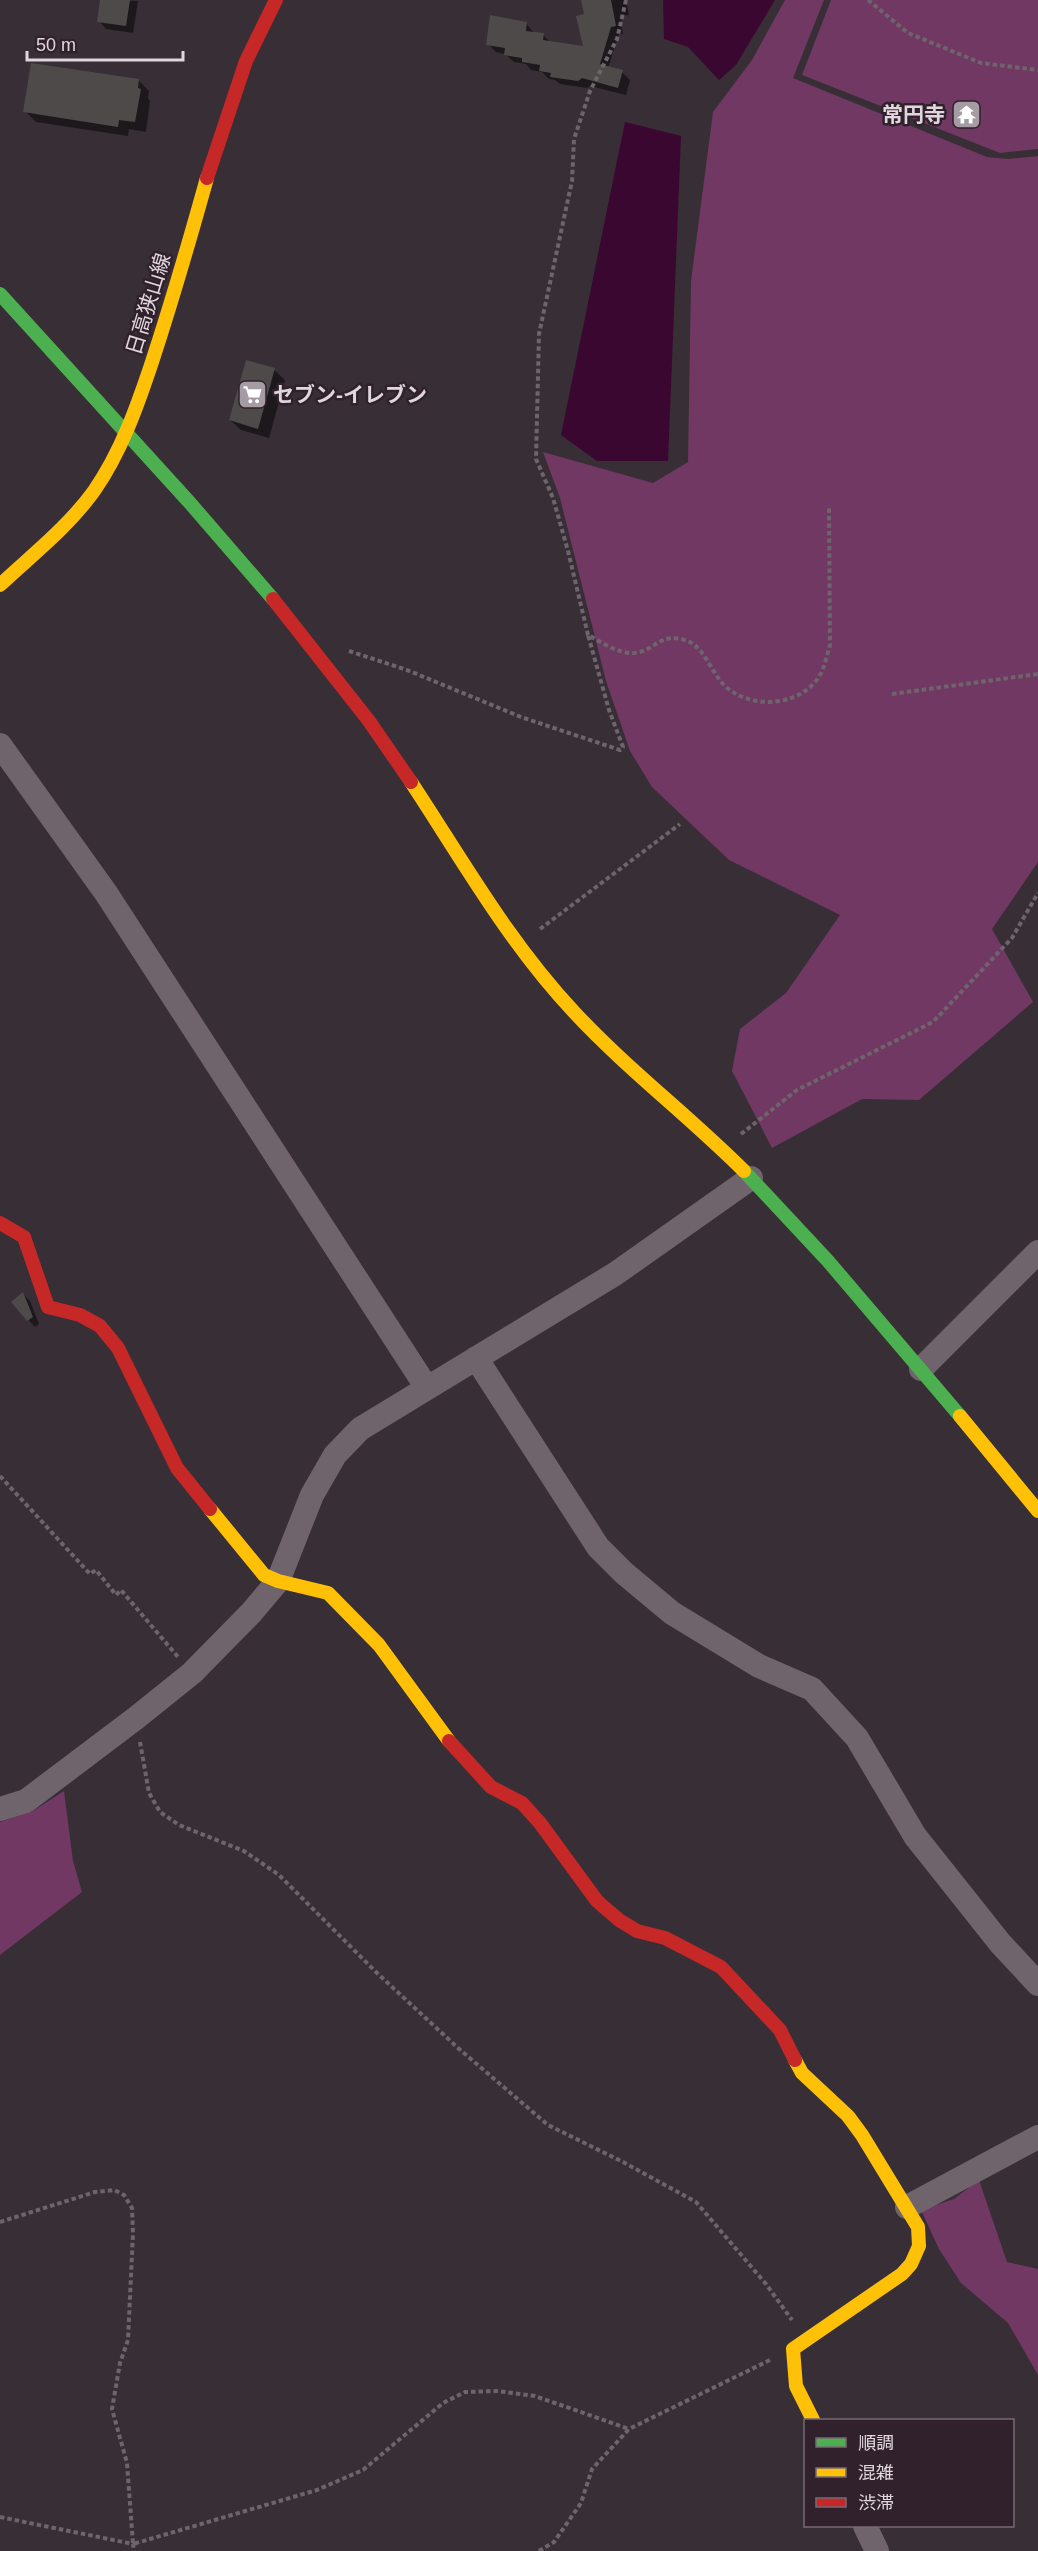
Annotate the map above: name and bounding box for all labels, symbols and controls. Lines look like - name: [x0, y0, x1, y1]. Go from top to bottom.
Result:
- scale bar: [27, 24, 183, 62]
- text: 50 m: [36, 35, 76, 55]
- temple icon: 常円寺: [950, 98, 982, 130]
- place label: 常円寺: [882, 103, 945, 126]
- street label: 日高狭山線: [122, 250, 174, 358]
- supermarket icon: セブン-イレブン: [236, 378, 268, 410]
- place label: セブン-イレブン: [273, 383, 427, 406]
- legend: [804, 2419, 1014, 2527]
- text: 順調: [858, 2433, 894, 2453]
- text: 混雑: [858, 2463, 894, 2483]
- text: 渋滞: [858, 2493, 894, 2513]

